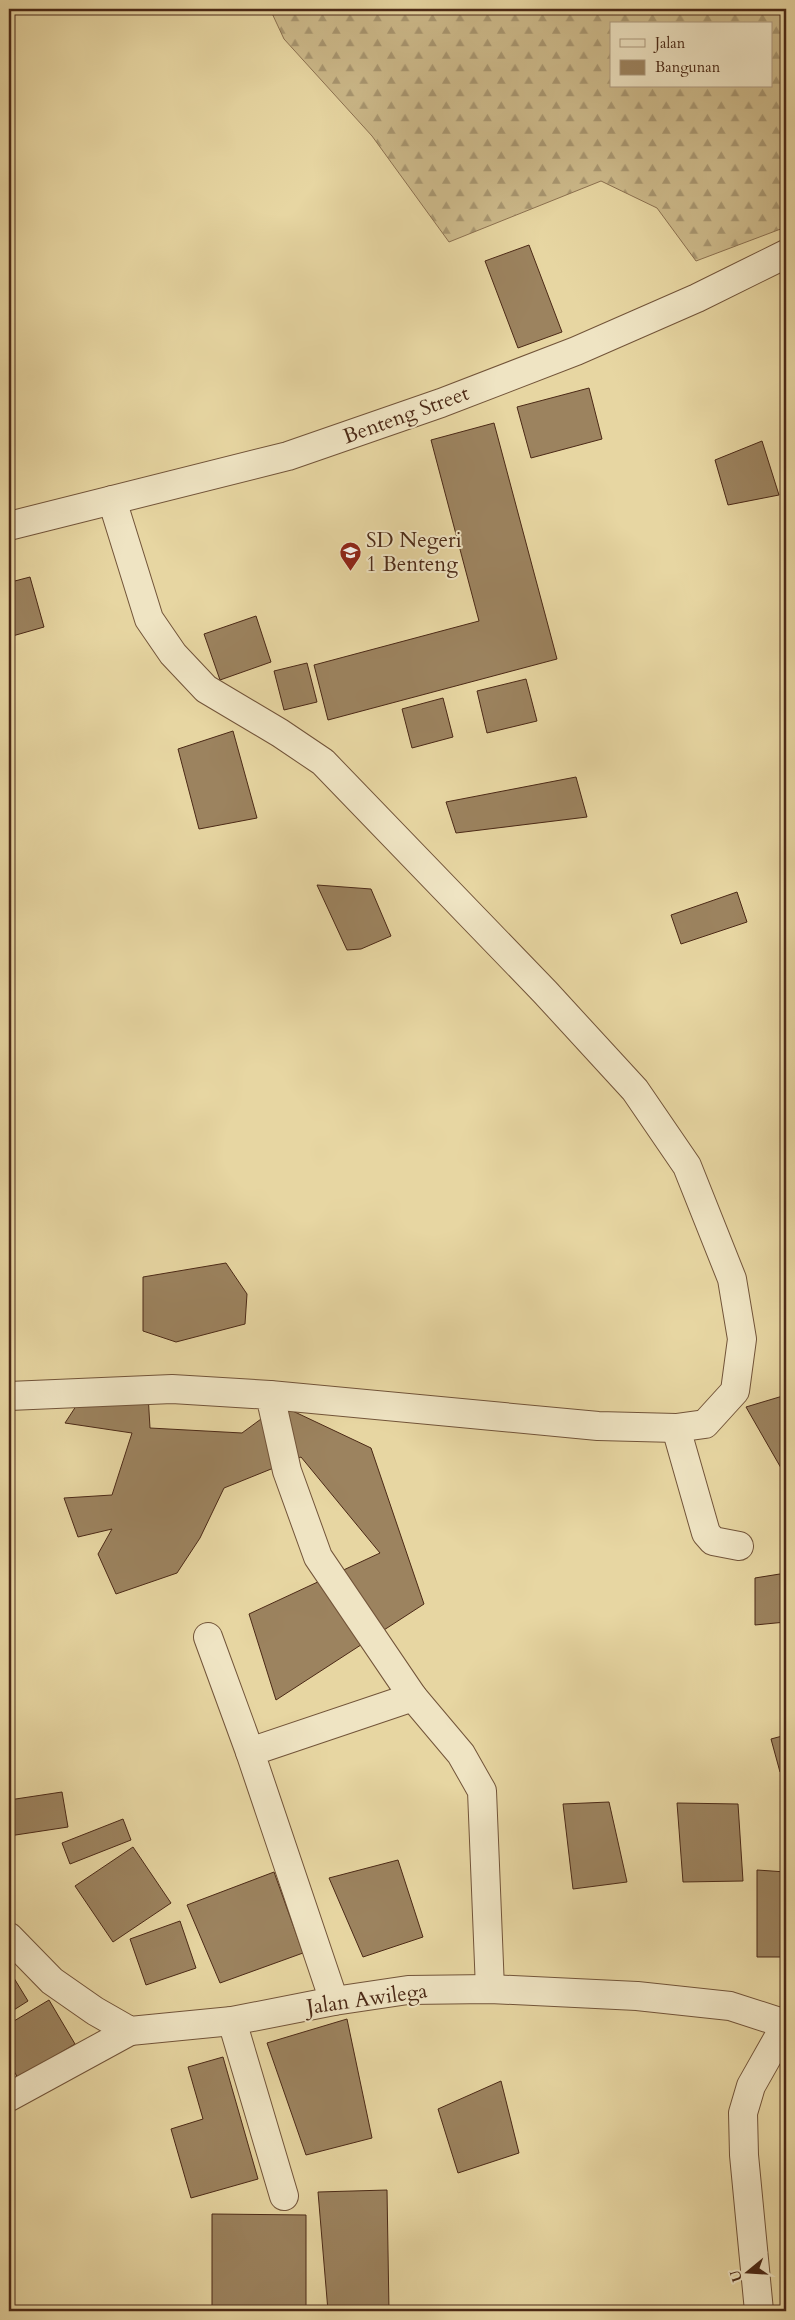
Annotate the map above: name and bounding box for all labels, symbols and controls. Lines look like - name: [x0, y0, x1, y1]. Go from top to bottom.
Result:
- legend: [610, 22, 772, 88]
- text: Jalan: [653, 33, 686, 53]
- text: Bangunan: [655, 57, 721, 77]
- street label: Benteng Street: [339, 379, 473, 451]
- place label: SD Negeri 1 Benteng: [366, 526, 462, 579]
- school or university icon: SD Negeri 1 Benteng: [338, 540, 362, 571]
- street label: Jalan Awilega: [302, 1976, 429, 2022]
- north arrow: [722, 2248, 772, 2298]
- text: U: [725, 2267, 747, 2284]

